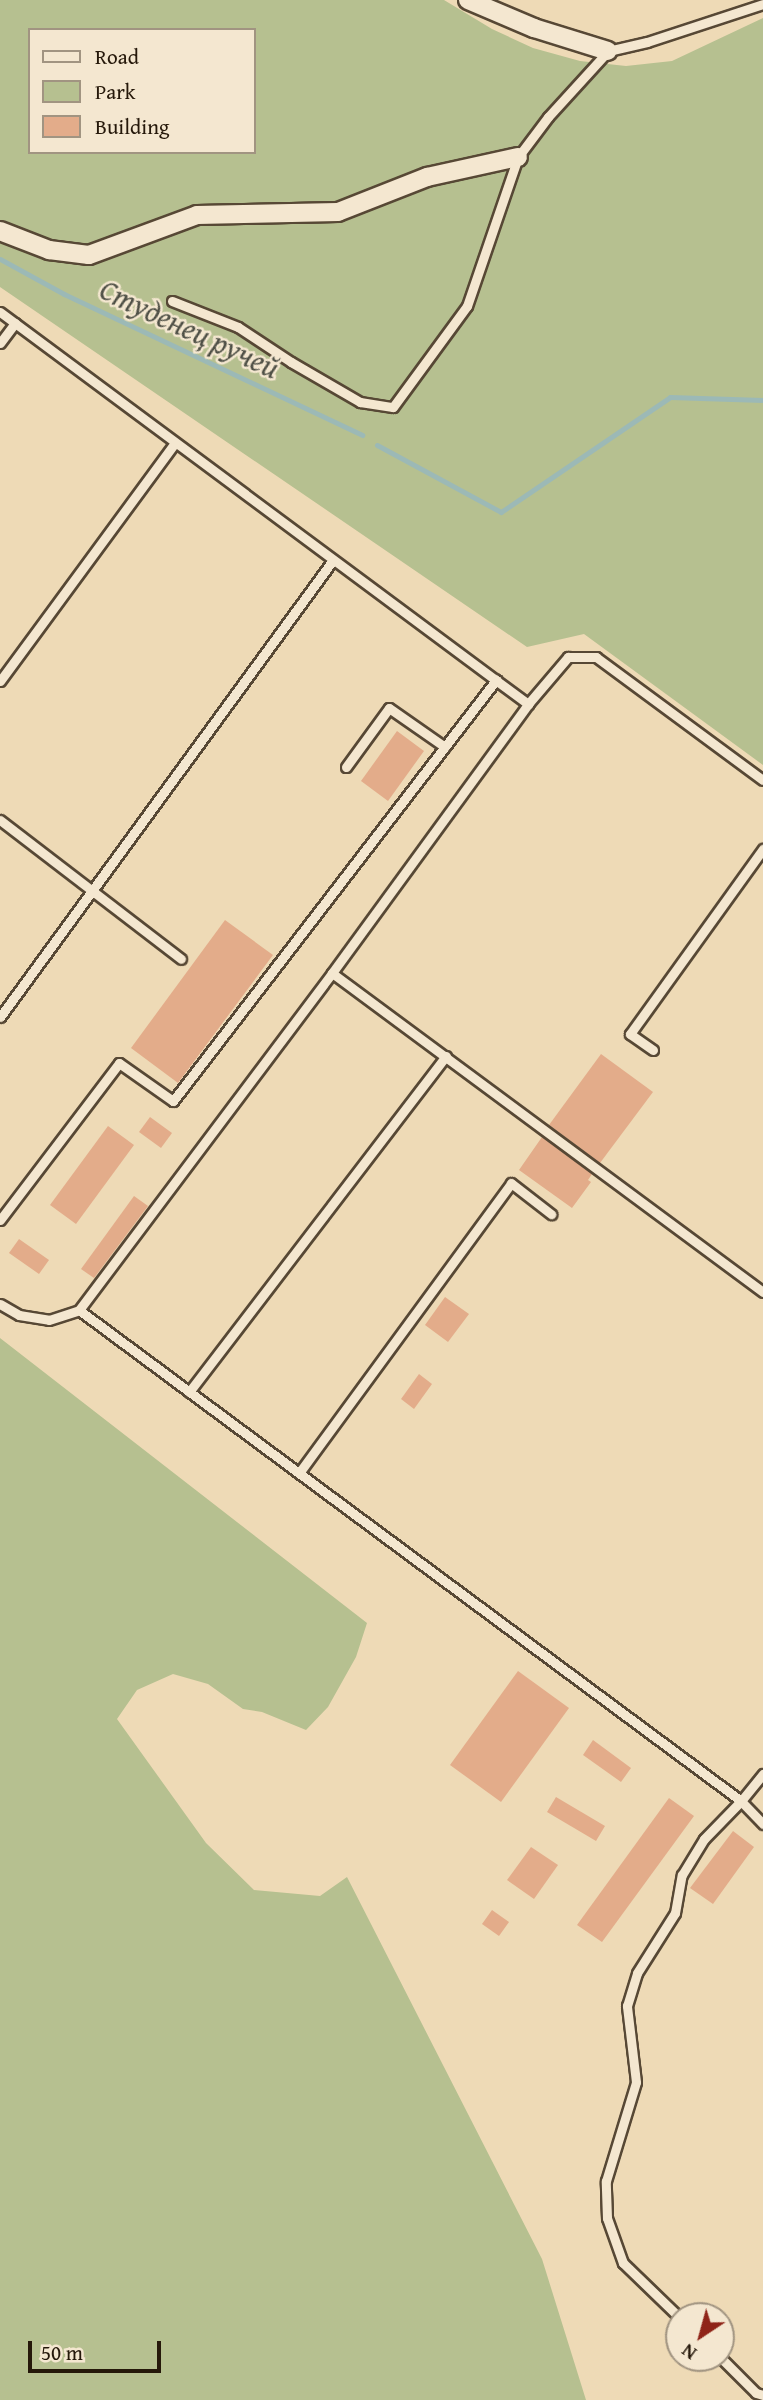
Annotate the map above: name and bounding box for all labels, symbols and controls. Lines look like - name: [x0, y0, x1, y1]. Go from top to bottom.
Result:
- legend: [28, 28, 256, 154]
- text: Road: [95, 41, 139, 72]
- text: Park: [95, 76, 136, 107]
- text: Building: [95, 111, 169, 142]
- water label: Студенец ручей: [94, 271, 286, 385]
- north arrow: [665, 2302, 735, 2372]
- scale bar: [32, 2326, 164, 2370]
- text: 50 m: [41, 2337, 83, 2368]
- text: N: [675, 2337, 702, 2367]

